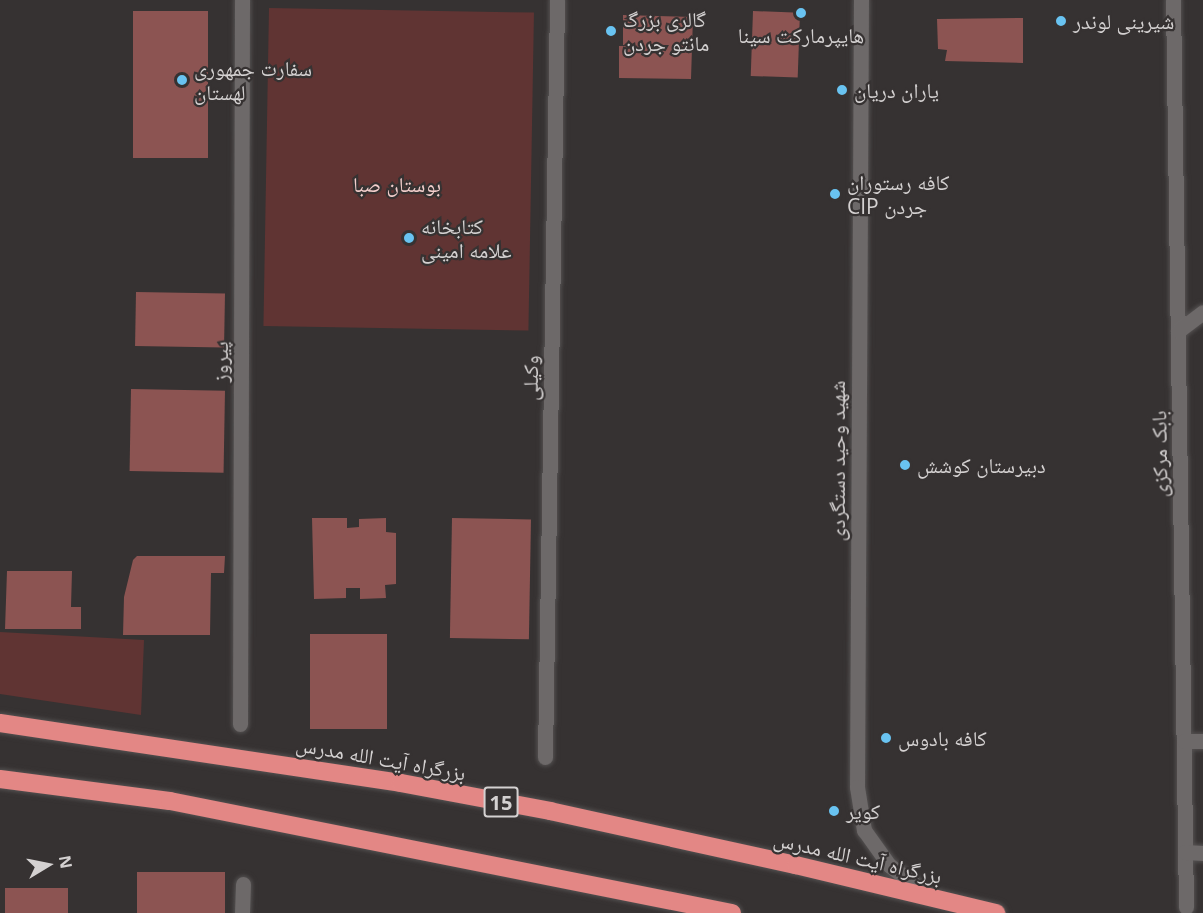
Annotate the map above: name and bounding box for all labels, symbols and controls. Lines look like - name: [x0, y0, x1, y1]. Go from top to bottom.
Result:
- place label: گالری بزرگ مانتو جردن: [623, 6, 709, 56]
- marker: هایپرمارکت سینا: [794, 6, 808, 20]
- place label: شیرینی لوندر: [1073, 8, 1174, 34]
- marker: شیرینی لوندر: [1054, 14, 1068, 28]
- place label: هایپرمارکت سینا: [738, 22, 864, 48]
- marker: گالری بزرگ مانتو جردن: [604, 24, 618, 38]
- place label: سفارت جمهوری لهستان: [194, 55, 312, 105]
- marker: سفارت جمهوری لهستان: [175, 73, 189, 87]
- place label: یاران دریان: [854, 77, 939, 103]
- marker: یاران دریان: [835, 83, 849, 97]
- place label: كافه رستوران CIP جردن: [847, 169, 950, 219]
- park label: بوستان صبا: [353, 171, 441, 197]
- marker: كافه رستوران CIP جردن: [828, 187, 842, 201]
- place label: کتابخانه علامه امینی: [421, 213, 512, 263]
- marker: کتابخانه علامه امینی: [402, 231, 416, 245]
- street label: پیروز: [207, 341, 233, 383]
- street label: وكيلی: [517, 355, 543, 401]
- street label: شهید وحید دستگردی: [824, 381, 850, 541]
- street label: بابک مرکزی: [1146, 410, 1172, 498]
- place label: دبیرستان کوشش: [917, 452, 1046, 478]
- marker: دبیرستان کوشش: [898, 458, 912, 472]
- place label: کافه بادوس: [898, 725, 987, 751]
- street label: بزرگراه آیت الله مدرس: [294, 731, 468, 785]
- marker: کافه بادوس: [879, 731, 893, 745]
- road number: 15: [483, 785, 519, 819]
- place label: کویر: [846, 798, 880, 824]
- marker: کویر: [827, 804, 841, 818]
- street label: بزرگراه آیت الله مدرس: [771, 825, 945, 889]
- north arrow: [18, 835, 78, 895]
- text: N: [54, 854, 78, 870]

